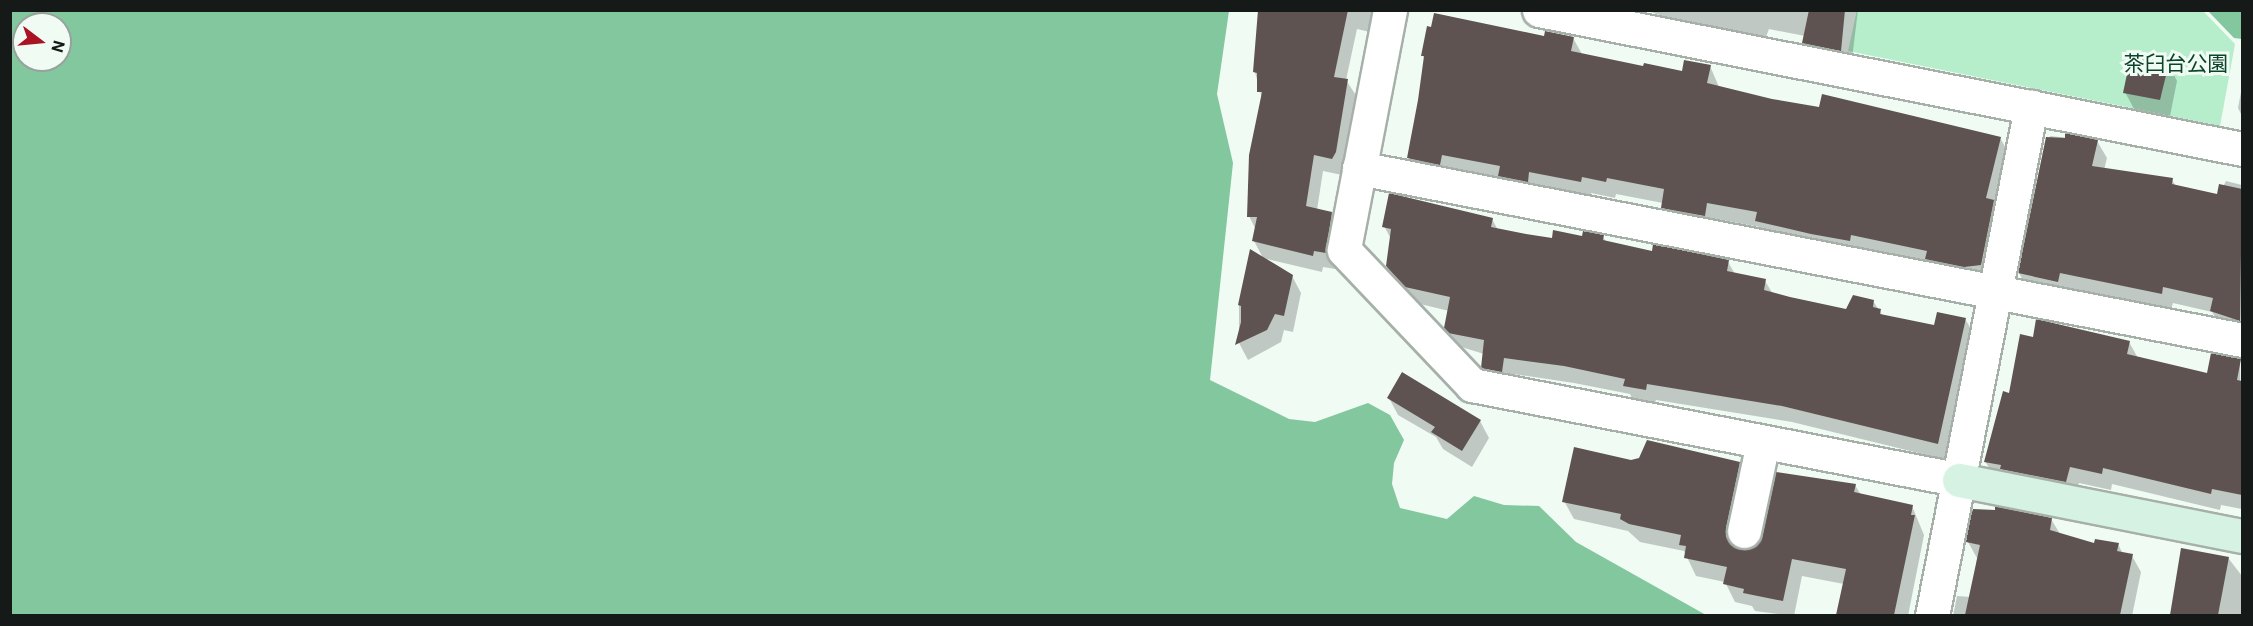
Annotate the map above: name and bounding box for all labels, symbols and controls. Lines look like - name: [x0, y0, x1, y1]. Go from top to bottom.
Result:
- north arrow: [12, 12, 72, 72]
- text: N: [47, 38, 69, 55]
- park label: 茶臼台公園: [2124, 51, 2228, 77]

